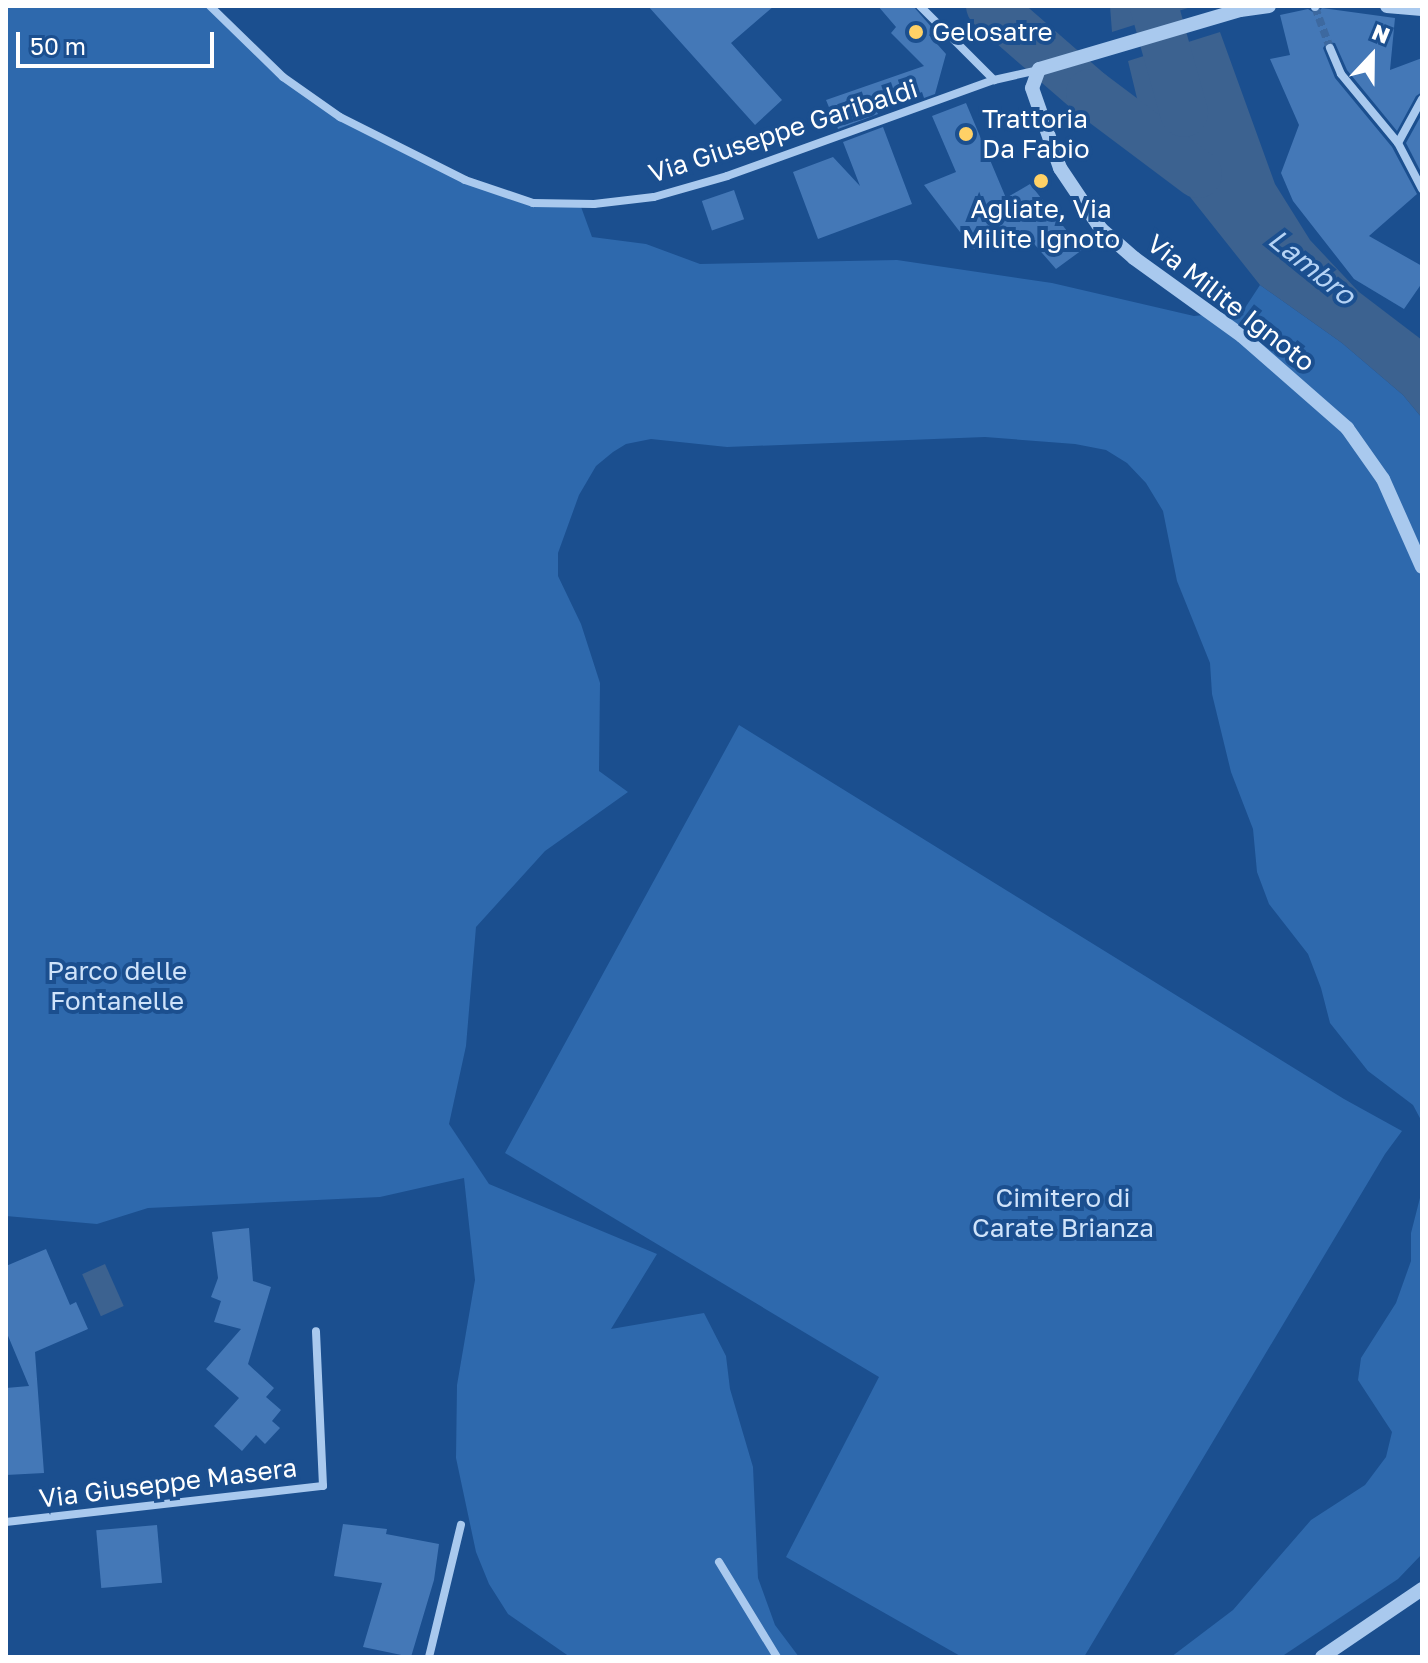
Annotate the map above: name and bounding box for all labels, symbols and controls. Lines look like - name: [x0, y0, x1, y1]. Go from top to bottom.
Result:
- scale bar: [20, 16, 218, 66]
- place label: Gelosatre: [932, 16, 1053, 48]
- north arrow: [1332, 16, 1412, 96]
- text: N: [1368, 18, 1394, 49]
- marker: Gelosatre: [907, 23, 925, 41]
- text: 50 m: [30, 31, 86, 60]
- street label: Via Giuseppe Garibaldi: [645, 73, 921, 189]
- place label: Trattoria Da Fabio: [982, 103, 1090, 164]
- marker: Trattoria Da Fabio: [957, 125, 975, 143]
- marker: Agliate, Via Milite Ignoto: [1032, 172, 1050, 190]
- place label: Agliate, Via Milite Ignoto: [962, 193, 1120, 254]
- water label: Lambro: [1262, 222, 1362, 312]
- street label: Via Milite Ignoto: [1141, 228, 1321, 378]
- park label: Parco delle Fontanelle: [47, 955, 187, 1016]
- park label: Cimitero di Carate Brianza: [972, 1182, 1154, 1244]
- street label: Via Giuseppe Masera: [37, 1452, 299, 1514]

